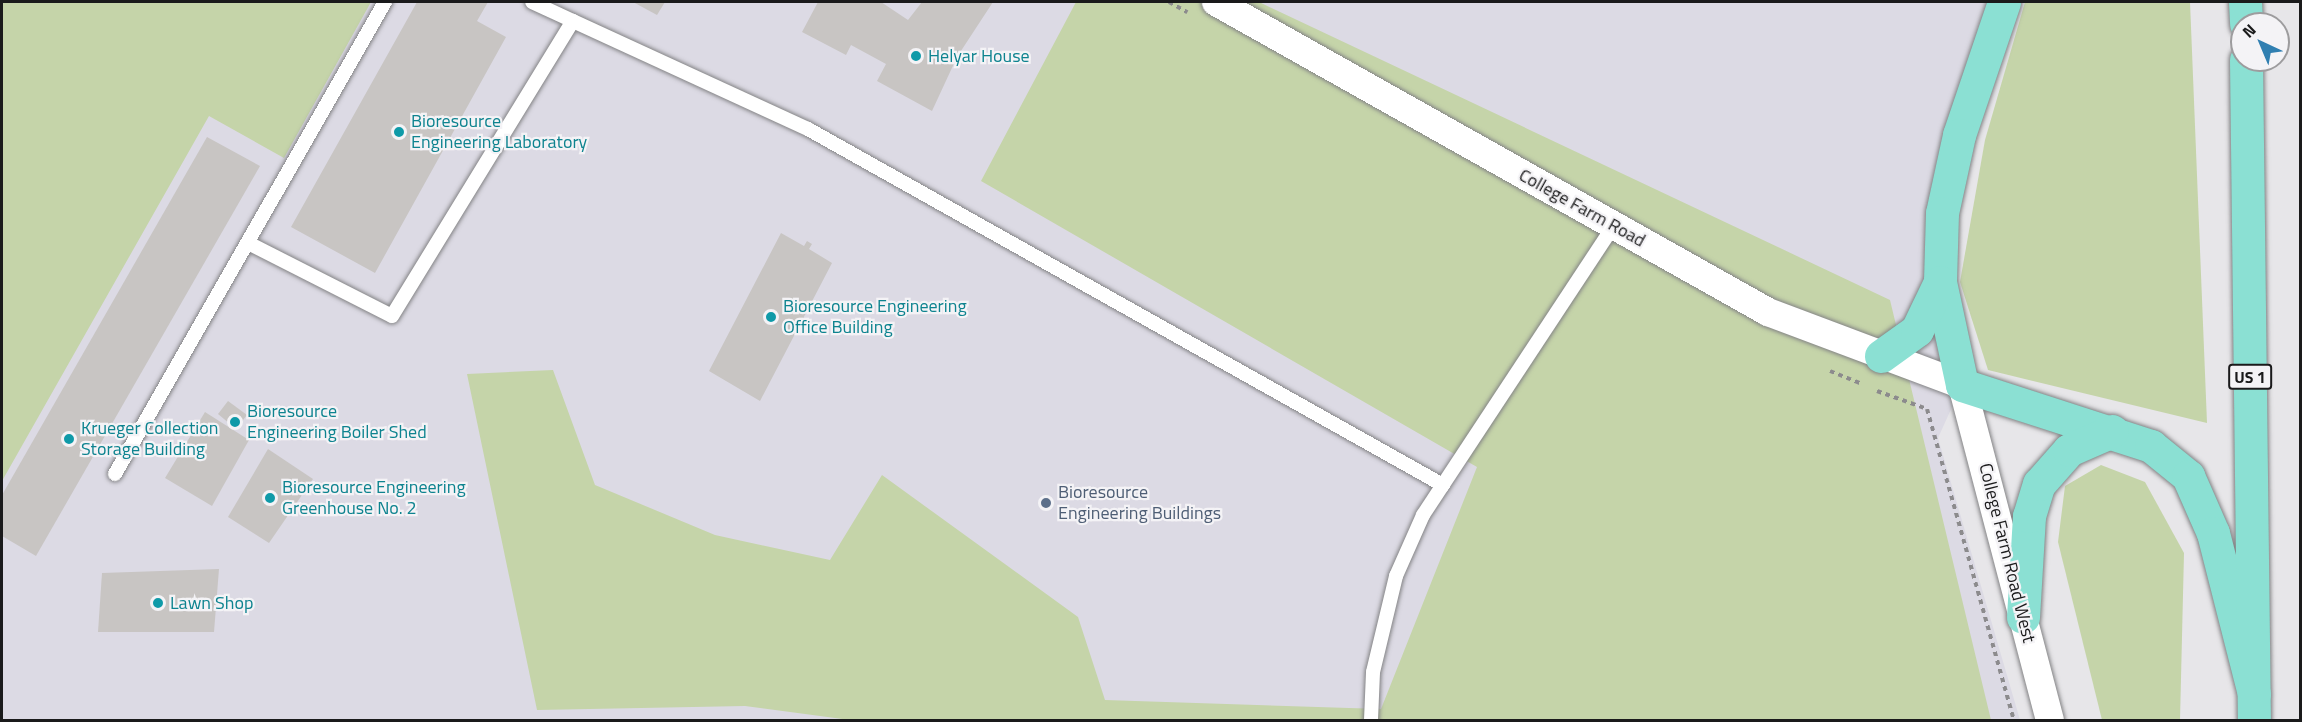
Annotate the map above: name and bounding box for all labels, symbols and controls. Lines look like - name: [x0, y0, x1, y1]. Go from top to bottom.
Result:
- north arrow: [2230, 12, 2290, 72]
- text: N: [2237, 18, 2261, 43]
- place label: Helyar House: [928, 45, 1030, 67]
- marker: Helyar House: [909, 49, 923, 63]
- place label: Bioresource Engineering Laboratory: [411, 111, 587, 154]
- marker: Bioresource Engineering Laboratory: [392, 125, 406, 139]
- street label: College Farm Road: [1515, 164, 1649, 252]
- place label: Bioresource Engineering Office Building: [783, 296, 967, 338]
- marker: Bioresource Engineering Office Building: [764, 310, 778, 324]
- road number: US 1: [2228, 364, 2272, 390]
- place label: Bioresource Engineering Boiler Shed: [247, 401, 427, 444]
- marker: Bioresource Engineering Boiler Shed: [228, 415, 242, 429]
- place label: Krueger Collection Storage Building: [81, 418, 218, 460]
- marker: Krueger Collection Storage Building: [62, 432, 76, 446]
- street label: College Farm Road West: [1974, 461, 2040, 645]
- place label: Bioresource Engineering Greenhouse No. 2: [282, 477, 466, 520]
- place label: Bioresource Engineering Buildings: [1058, 482, 1221, 524]
- marker: Bioresource Engineering Greenhouse No. 2: [263, 491, 277, 505]
- marker: Bioresource Engineering Buildings: [1039, 496, 1053, 510]
- place label: Lawn Shop: [170, 592, 253, 614]
- marker: Lawn Shop: [151, 596, 165, 610]

